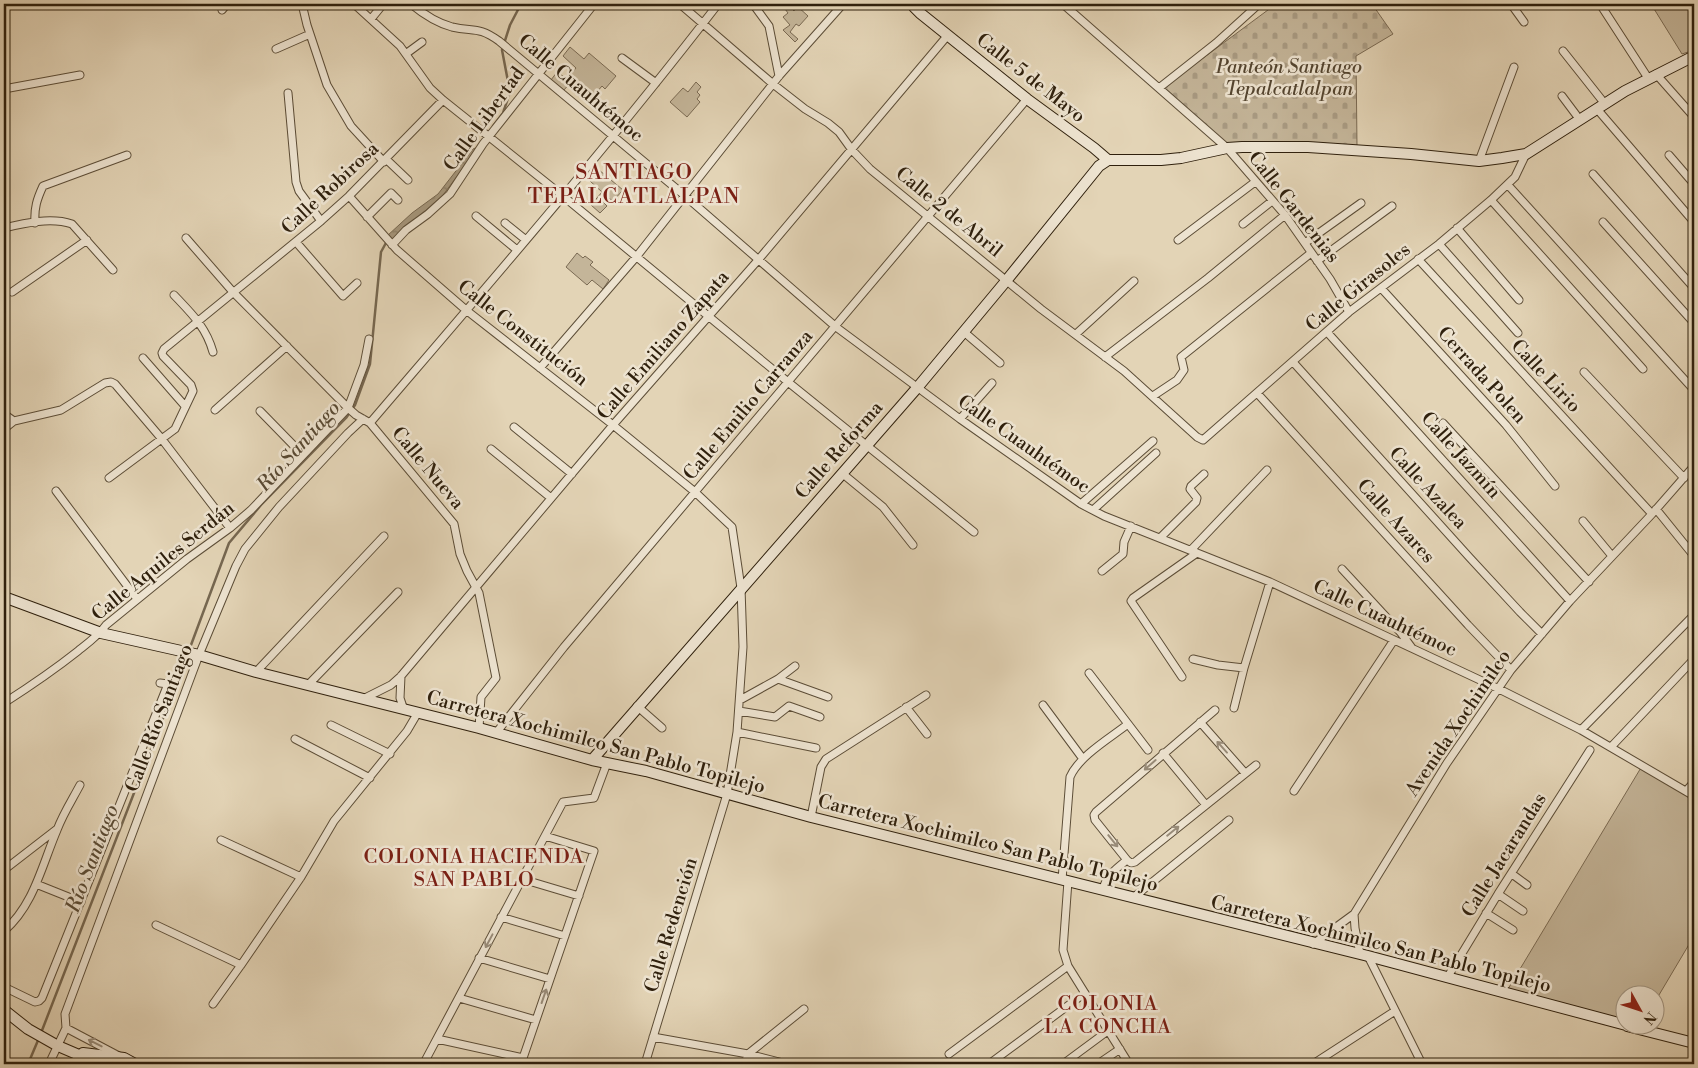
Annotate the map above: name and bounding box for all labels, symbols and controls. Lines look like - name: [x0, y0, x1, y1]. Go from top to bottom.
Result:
- street label: Calle 5 de Mayo: [972, 28, 1090, 128]
- street label: Calle Cuauhtémoc: [513, 29, 649, 147]
- park label: Panteón Santiago Tepalcatlalpan: [1215, 55, 1362, 101]
- street label: Calle Libertad: [438, 62, 530, 176]
- street label: Calle Robirosa: [276, 136, 384, 239]
- street label: Calle Gardenias: [1243, 146, 1345, 268]
- district label: SANTIAGO TEPALCATLALPAN: [528, 160, 740, 210]
- street label: Calle 2 de Abril: [891, 162, 1008, 263]
- street label: Calle Girasoles: [1301, 237, 1415, 337]
- street label: Calle Emiliano Zapata: [592, 265, 735, 425]
- street label: Calle Constitución: [453, 275, 593, 391]
- street label: Cerrada Polen: [1432, 322, 1532, 428]
- street label: Calle Emilio Carranza: [678, 325, 818, 485]
- street label: Calle Lirio: [1506, 334, 1586, 418]
- street label: Calle Cuauhtémoc: [953, 389, 1095, 499]
- water label: Río Santiago: [251, 396, 346, 498]
- street label: Calle Reforma: [790, 396, 888, 504]
- street label: Calle Jazmín: [1416, 407, 1506, 503]
- street label: Calle Nueva: [386, 422, 470, 515]
- street label: Calle Azalea: [1384, 442, 1473, 535]
- street label: Calle Azares: [1352, 474, 1440, 568]
- street label: Calle Aquiles Serdán: [87, 496, 239, 626]
- street label: Calle Cuauhtémoc: [1309, 574, 1461, 662]
- street label: Calle Río Santiago: [120, 641, 198, 795]
- street label: Avenida Xochimilco: [1399, 645, 1516, 802]
- street label: Carretera Xochimilco San Pablo Topilejo: [424, 685, 768, 799]
- one-way arrow: [1217, 741, 1228, 754]
- one-way arrow: [1143, 759, 1156, 771]
- street label: Calle Jacarandas: [1456, 788, 1552, 922]
- street label: Carretera Xochimilco San Pablo Topilejo: [815, 789, 1161, 897]
- water label: Río Santiago: [61, 802, 125, 917]
- one-way arrow: [1166, 826, 1179, 837]
- one-way arrow: [1107, 834, 1118, 847]
- district label: COLONIA HACIENDA SAN PABLO: [364, 845, 585, 893]
- street label: Calle Redención: [639, 855, 703, 995]
- street label: Carretera Xochimilco San Pablo Topilejo: [1208, 890, 1554, 998]
- one-way arrow: [484, 933, 494, 948]
- north arrow: [1616, 986, 1666, 1036]
- one-way arrow: [540, 989, 549, 1004]
- district label: COLONIA LA CONCHA: [1044, 992, 1172, 1040]
- text: N: [1639, 1008, 1660, 1028]
- one-way arrow: [88, 1038, 103, 1047]

